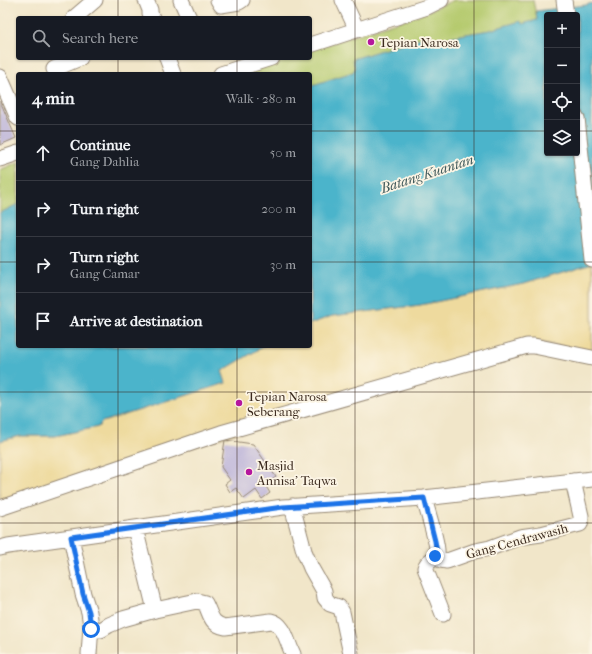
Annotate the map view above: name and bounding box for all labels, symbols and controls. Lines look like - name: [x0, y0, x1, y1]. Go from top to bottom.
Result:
- map controls: [544, 12, 580, 156]
- button: +: [544, 12, 580, 48]
- search box: [16, 16, 312, 60]
- icon: search: [30, 27, 52, 49]
- text: Search here: [62, 29, 138, 47]
- place label: Tepian Narosa: [379, 35, 460, 50]
- marker: Tepian Narosa: [366, 37, 376, 47]
- button: −: [544, 48, 580, 84]
- button: locate: [544, 84, 580, 120]
- text: 4 min: [32, 88, 75, 108]
- text: Walk · 280 m: [226, 91, 296, 106]
- button: layers: [544, 120, 580, 156]
- text: Continue: [70, 136, 130, 154]
- icon: ahead: [32, 142, 54, 164]
- text: 50 m: [270, 145, 296, 160]
- water label: Batang Kuantan: [377, 151, 476, 197]
- text: Gang Dahlia: [70, 154, 139, 169]
- icon: right: [32, 198, 54, 220]
- text: Turn right: [70, 200, 139, 218]
- text: 200 m: [261, 201, 296, 216]
- text: Turn right: [70, 248, 139, 266]
- icon: right: [32, 254, 54, 276]
- text: 30 m: [270, 257, 296, 272]
- text: Gang Camar: [70, 266, 140, 281]
- icon: arrive: [32, 310, 54, 332]
- text: Arrive at destination: [70, 312, 202, 330]
- place label: Tepian Narosa Seberang: [247, 389, 328, 419]
- marker: Tepian Narosa Seberang: [234, 398, 244, 408]
- place label: Masjid Annisa' Taqwa: [256, 458, 338, 488]
- marker: Masjid Annisa' Taqwa: [244, 467, 254, 477]
- street label: Gang Cendrawasih: [464, 520, 570, 562]
- route end: [426, 547, 444, 565]
- route start: [82, 620, 100, 638]

